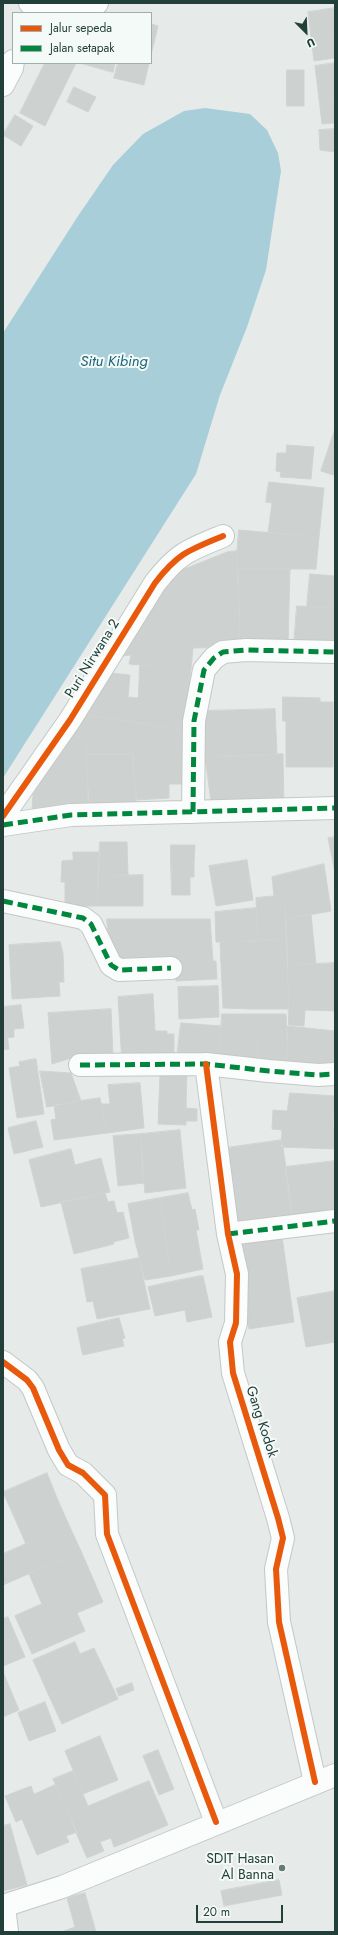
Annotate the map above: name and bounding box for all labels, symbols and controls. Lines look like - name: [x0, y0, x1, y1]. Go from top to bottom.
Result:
- legend: [12, 12, 152, 64]
- north arrow: [286, 12, 326, 52]
- text: Jalur sepeda: [50, 19, 112, 37]
- text: U: [304, 34, 318, 52]
- text: Jalan setapak: [50, 39, 115, 57]
- water label: Situ Kibing: [80, 353, 148, 371]
- street label: Puri Nirwana 2: [62, 617, 124, 701]
- street label: Gang Kodok: [242, 1384, 280, 1460]
- place label: SDIT Hasan Al Banna: [206, 1852, 274, 1884]
- marker: SDIT Hasan Al Banna: [277, 1863, 287, 1873]
- scale bar: [198, 1897, 285, 1923]
- text: 20 m: [203, 1903, 230, 1921]

